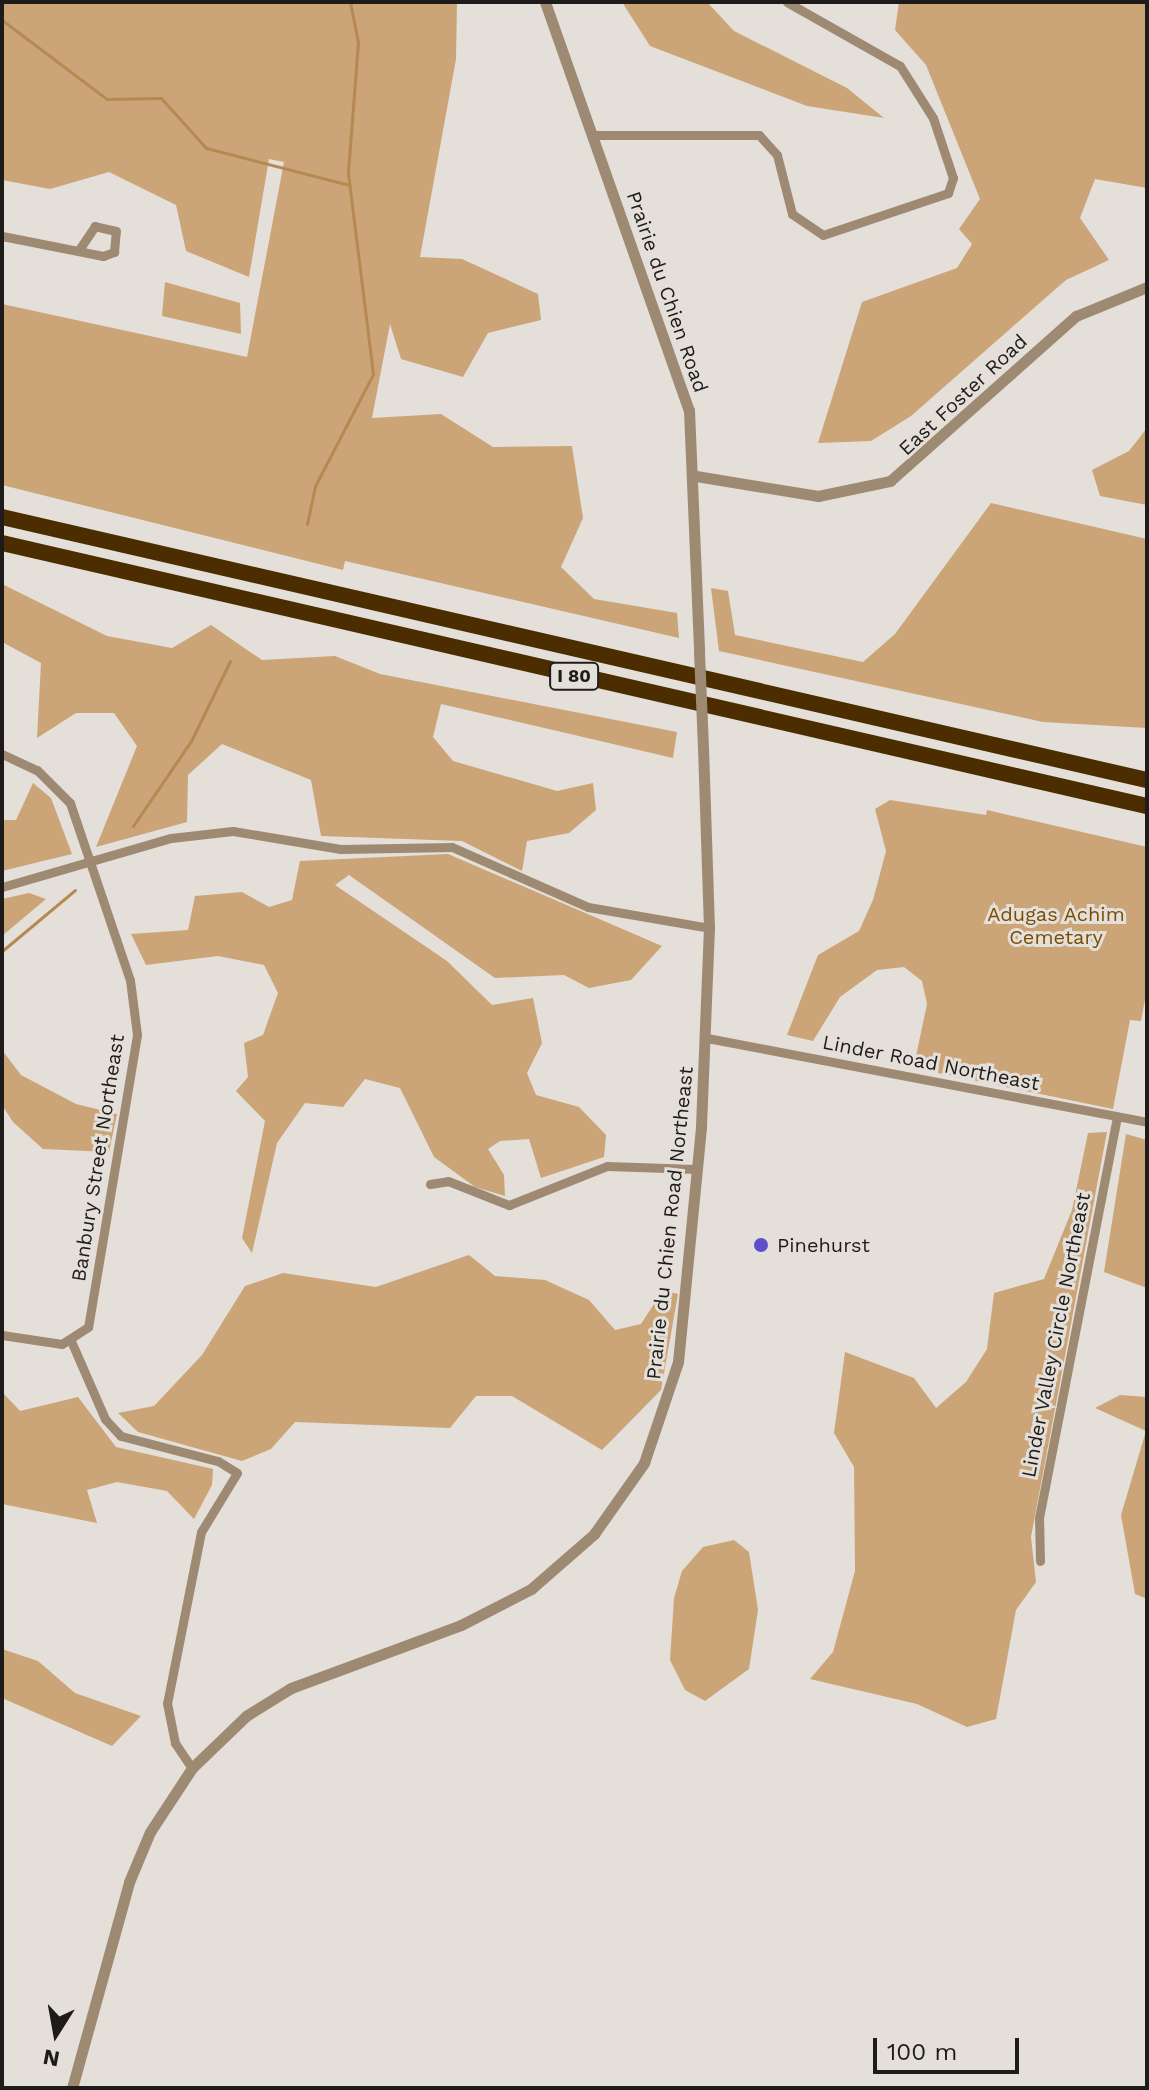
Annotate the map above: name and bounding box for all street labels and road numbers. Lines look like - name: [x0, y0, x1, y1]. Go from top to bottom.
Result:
- street label: Prairie du Chien Road: [621, 188, 713, 396]
- street label: East Foster Road: [894, 329, 1032, 461]
- road number: I 80: [548, 662, 600, 690]
- street label: Linder Road Northeast: [820, 1030, 1042, 1096]
- street label: Banbury Street Northeast: [67, 1032, 129, 1284]
- street label: Prairie du Chien Road Northeast: [642, 1065, 698, 1381]
- street label: Linder Valley Circle Northeast: [1016, 1190, 1096, 1480]

